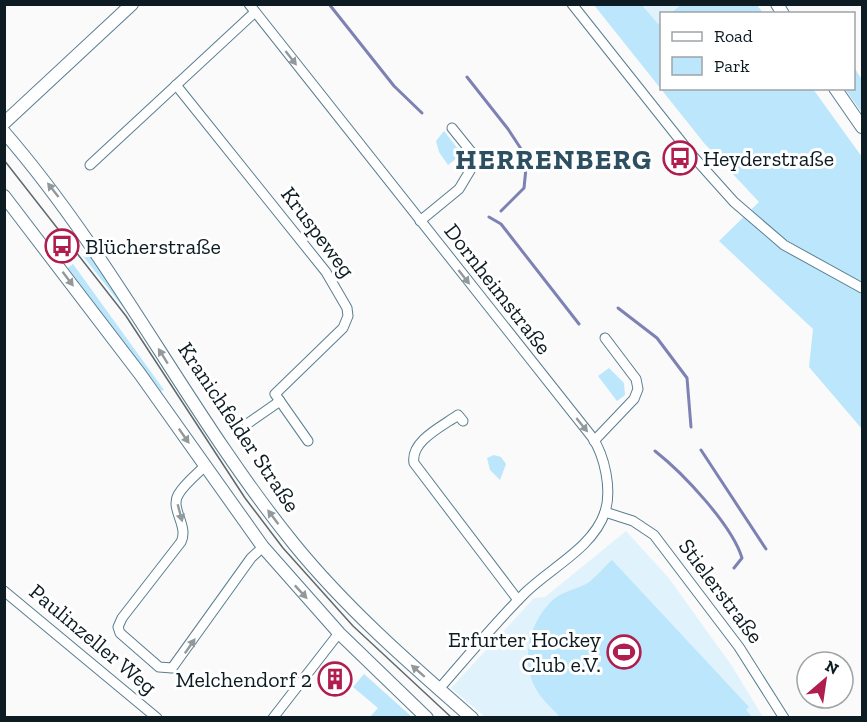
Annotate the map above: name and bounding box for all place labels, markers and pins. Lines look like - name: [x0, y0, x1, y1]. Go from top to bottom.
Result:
- bus stop icon: Heyderstraße: [662, 140, 698, 176]
- place label: Heyderstraße: [703, 145, 834, 172]
- bus stop icon: Blücherstraße: [44, 228, 80, 264]
- place label: Blücherstraße: [85, 233, 221, 260]
- place label: Erfurter Hockey Club e.V.: [448, 626, 602, 678]
- sports icon: Erfurter Hockey Club e.V.: [606, 634, 642, 670]
- building icon: Melchendorf 2: [317, 661, 353, 697]
- place label: Melchendorf 2: [176, 666, 312, 693]

